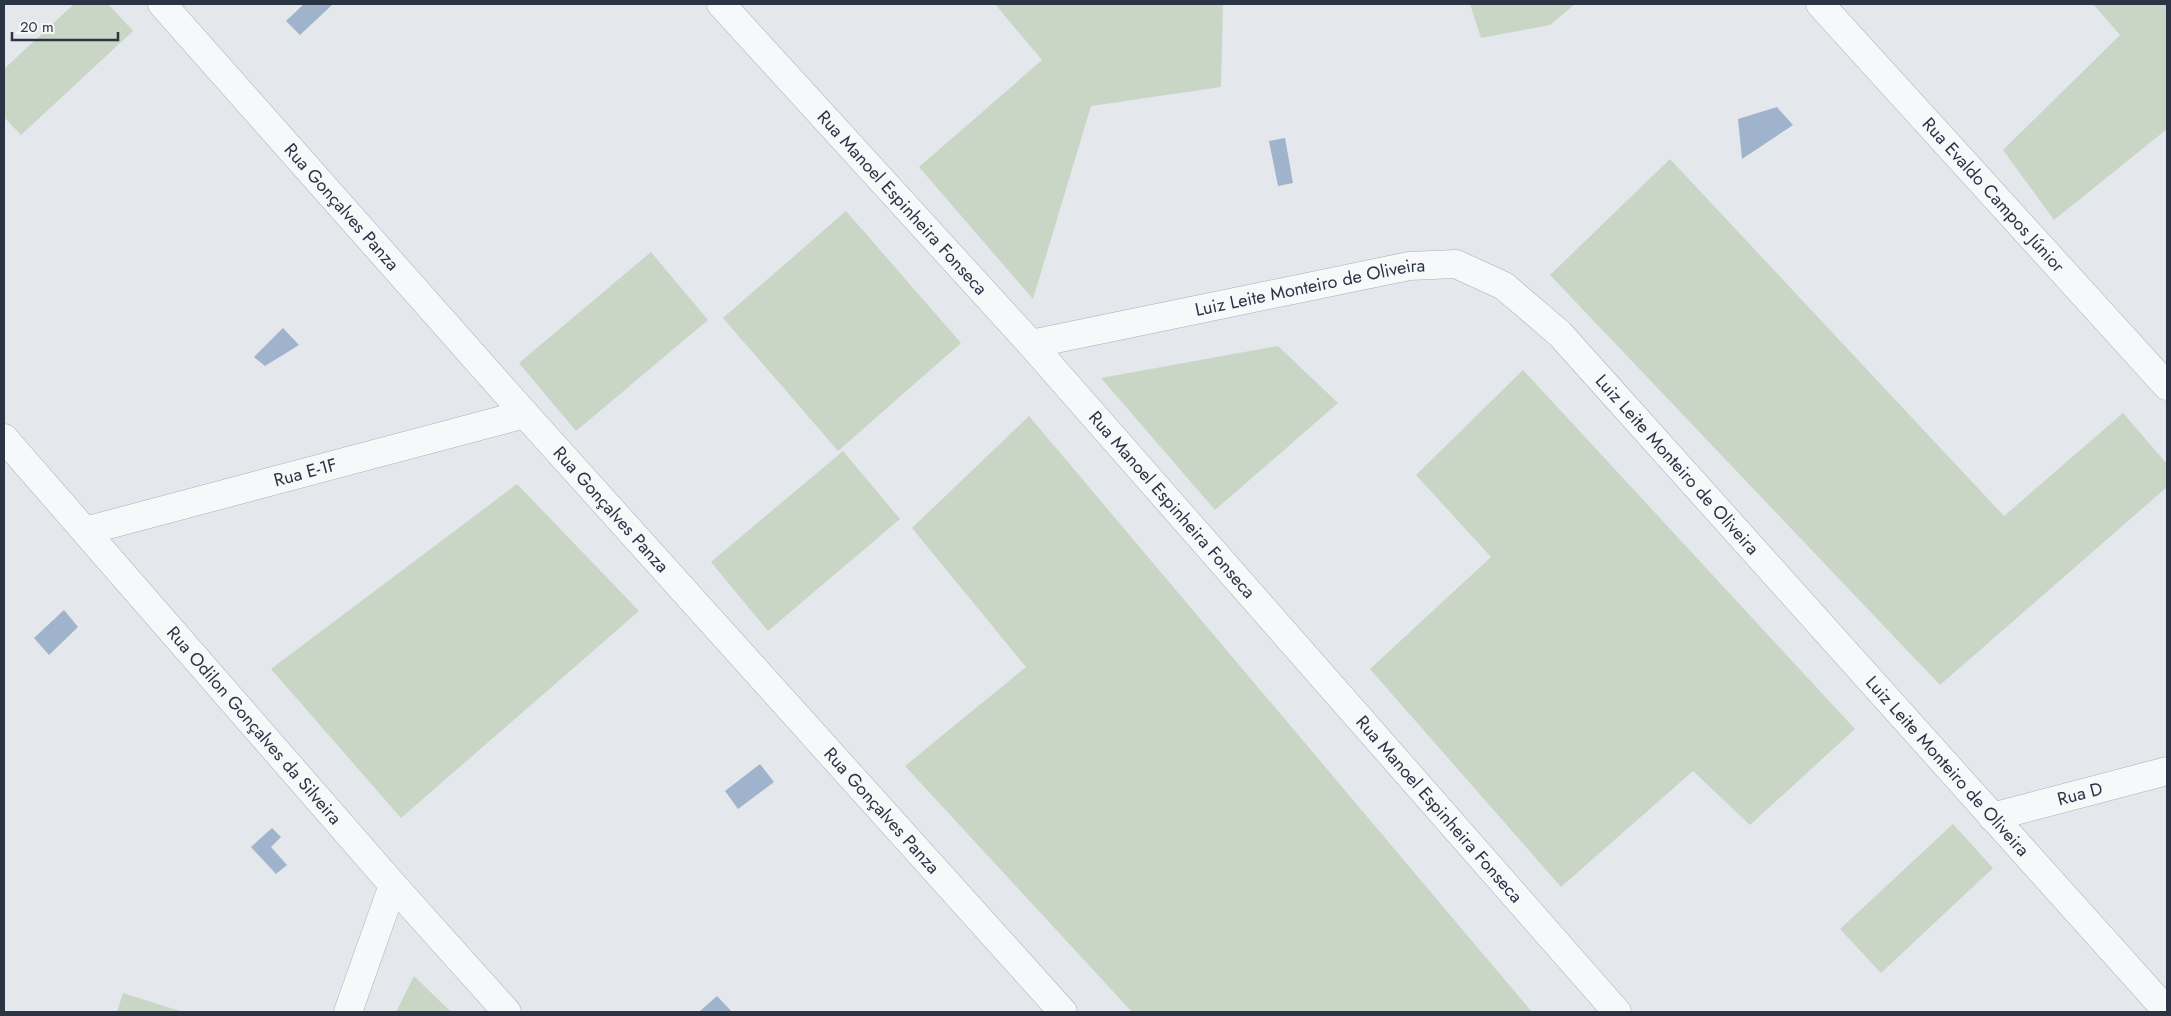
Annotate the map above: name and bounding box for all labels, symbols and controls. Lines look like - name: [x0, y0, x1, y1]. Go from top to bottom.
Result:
- scale bar: [12, 10, 119, 42]
- text: 20 m: [20, 16, 54, 38]
- street label: Rua Manoel Espinheira Fonseca: [811, 105, 993, 301]
- street label: Rua Evaldo Campos Júnior: [1916, 112, 2071, 279]
- street label: Rua Gonçalves Panza: [278, 138, 405, 276]
- street label: Luiz Leite Monteiro de Oliveira: [1193, 252, 1426, 323]
- street label: Luiz Leite Monteiro de Oliveira: [1589, 369, 1765, 561]
- street label: Rua Manoel Espinheira Fonseca: [1083, 405, 1262, 604]
- street label: Rua Gonçalves Panza: [547, 440, 675, 578]
- street label: Rua E-1F: [271, 452, 340, 493]
- street label: Rua Odilon Gonçalves da Silveira: [160, 621, 348, 830]
- street label: Luiz Leite Monteiro de Oliveira: [1860, 670, 2035, 862]
- street label: Rua Manoel Espinheira Fonseca: [1350, 710, 1529, 909]
- street label: Rua Gonçalves Panza: [818, 742, 946, 880]
- street label: Rua D: [2055, 775, 2105, 812]

